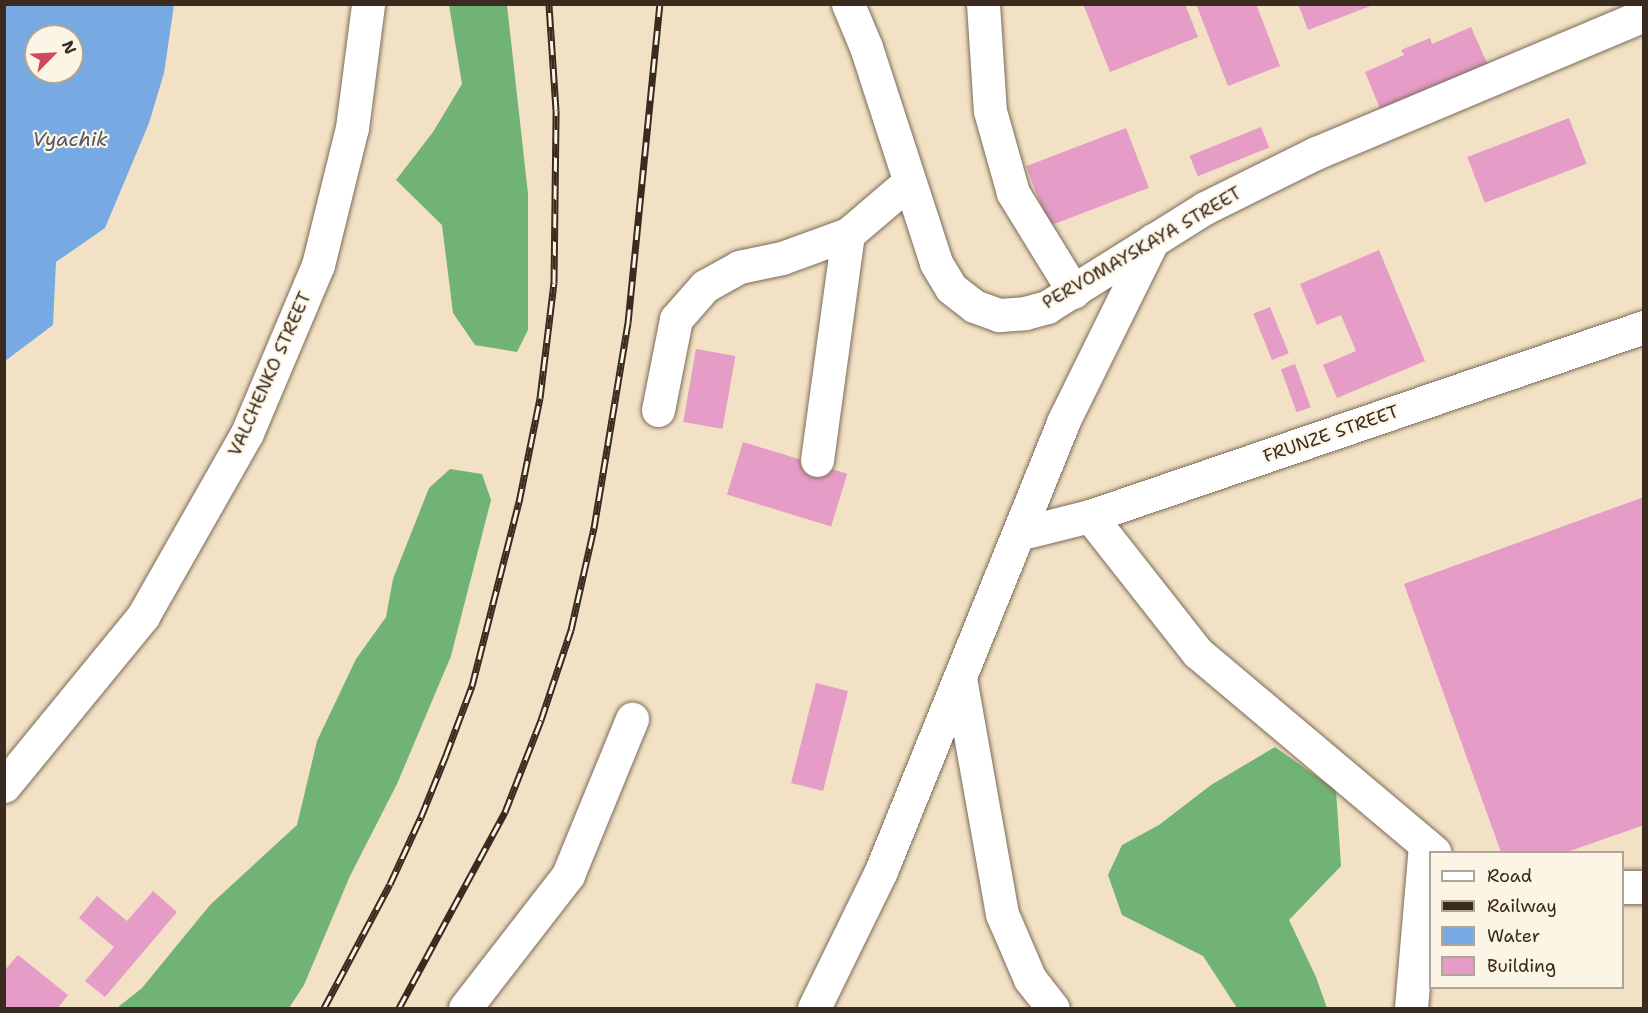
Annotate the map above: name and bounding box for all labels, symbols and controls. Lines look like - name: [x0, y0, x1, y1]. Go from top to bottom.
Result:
- north arrow: [24, 24, 84, 84]
- text: N: [57, 37, 81, 57]
- water label: Vyachik: [32, 127, 108, 151]
- street label: PERVOMAYSKAYA STREET: [1039, 182, 1245, 314]
- street label: VALCHENKO STREET: [224, 288, 316, 460]
- street label: FRUNZE STREET: [1260, 401, 1402, 467]
- legend: [1429, 851, 1624, 989]
- text: Road: [1487, 864, 1532, 888]
- text: Railway: [1487, 894, 1557, 918]
- text: Water: [1487, 924, 1540, 948]
- text: Building: [1487, 954, 1556, 978]

